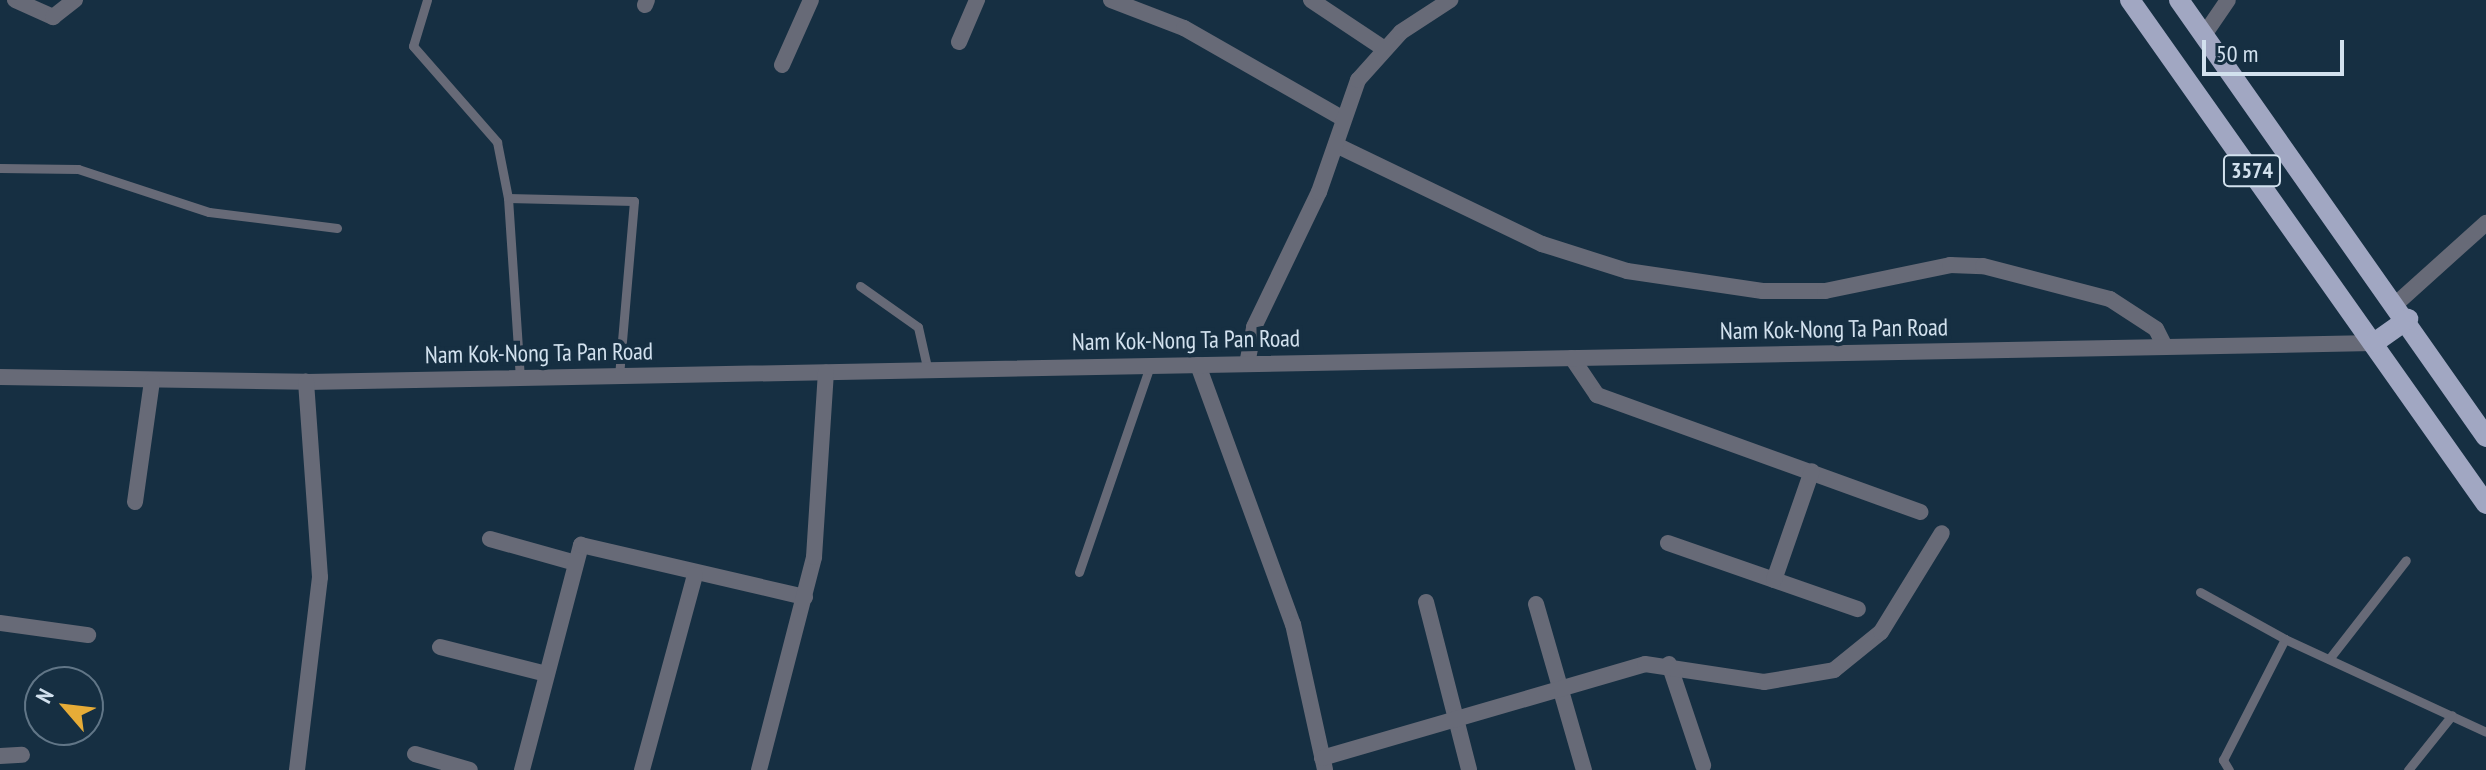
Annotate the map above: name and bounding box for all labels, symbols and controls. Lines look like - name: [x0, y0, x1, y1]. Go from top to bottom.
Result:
- scale bar: [2206, 24, 2348, 74]
- text: 50 m: [2216, 38, 2258, 69]
- road number: 3574: [2222, 153, 2282, 189]
- street label: Nam Kok-Nong Ta Pan Road: [1719, 313, 1949, 345]
- street label: Nam Kok-Nong Ta Pan Road: [1071, 324, 1301, 356]
- street label: Nam Kok-Nong Ta Pan Road: [424, 337, 654, 369]
- north arrow: [24, 666, 104, 746]
- text: N: [29, 684, 60, 708]

